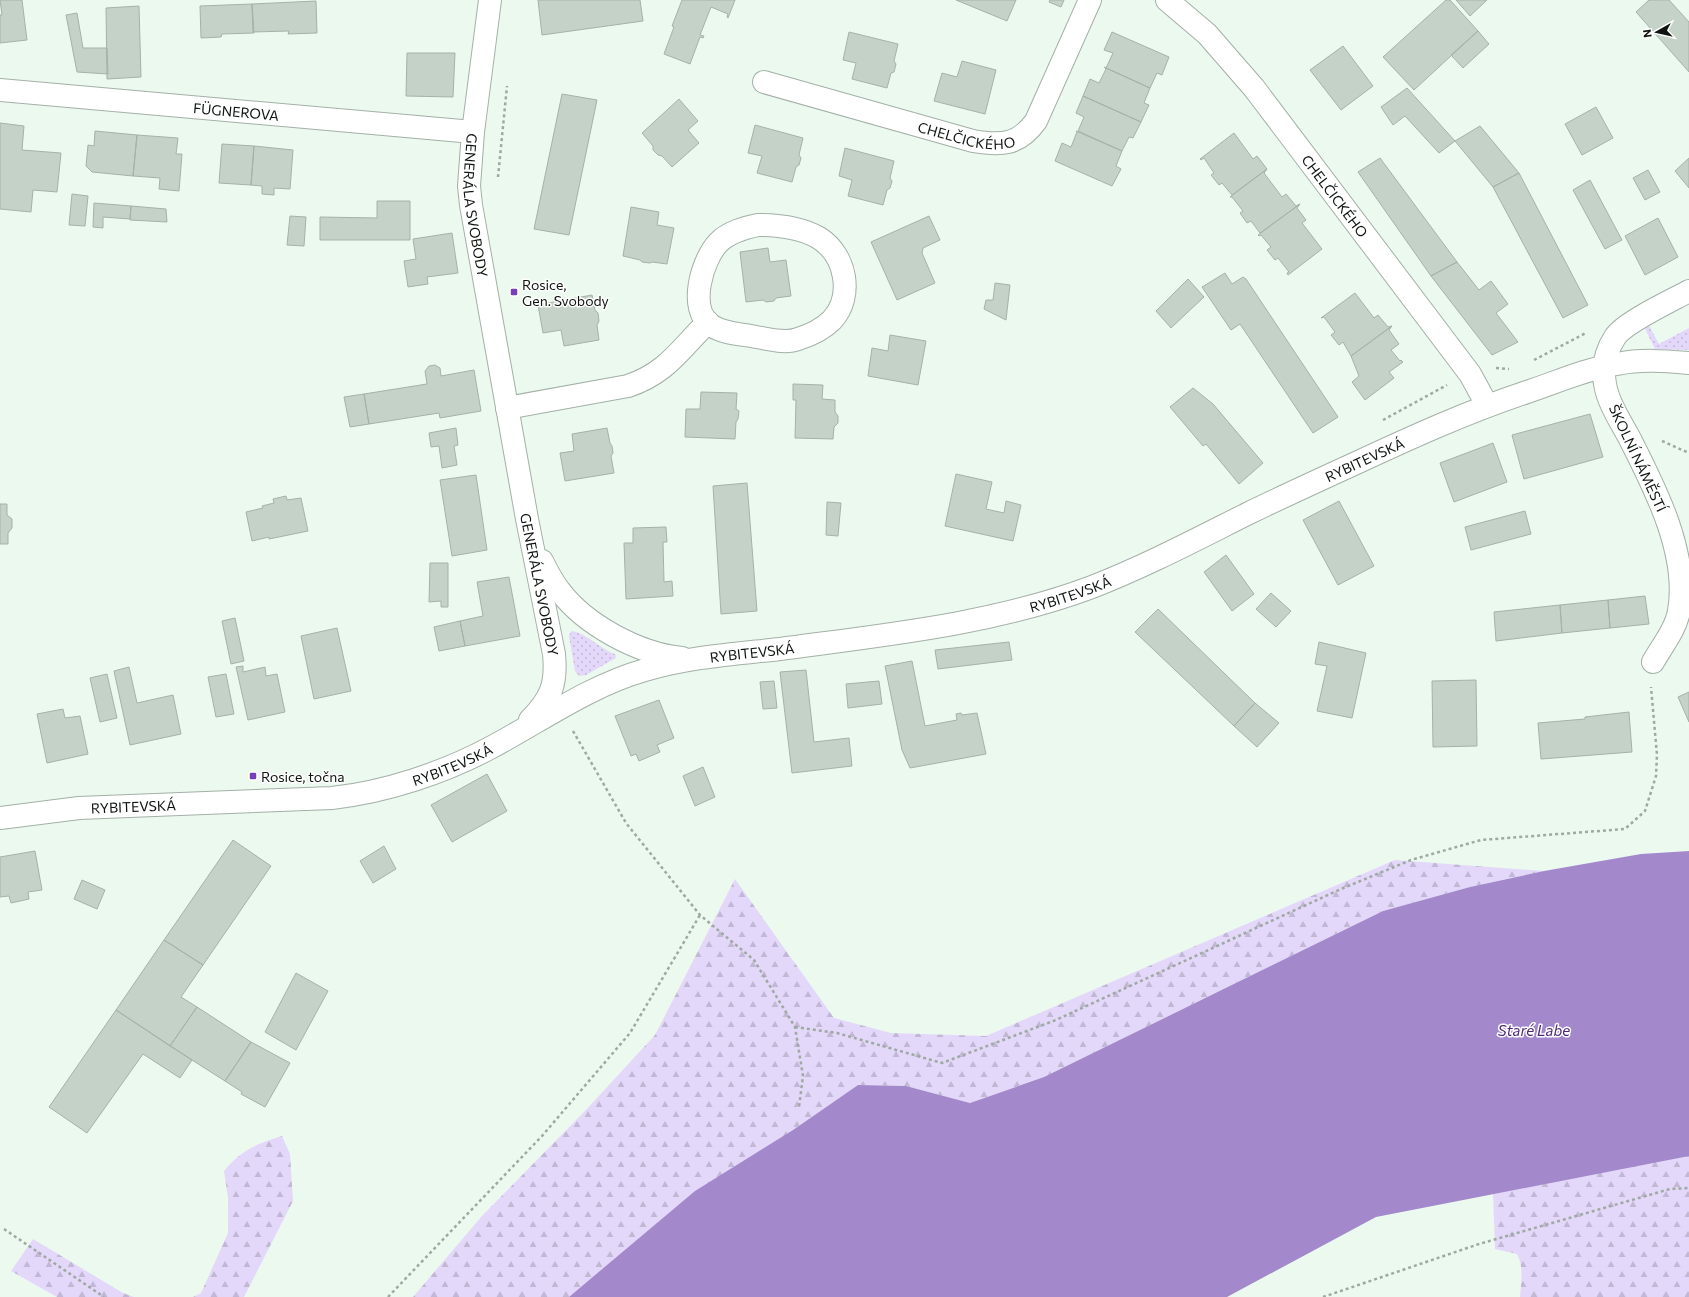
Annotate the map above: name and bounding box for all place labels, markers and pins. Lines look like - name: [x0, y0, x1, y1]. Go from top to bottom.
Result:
- place label: Rosice, Gen. Svobody: [522, 276, 609, 309]
- marker: Rosice, Gen. Svobody: [509, 287, 519, 297]
- place label: Rosice, točna: [261, 768, 345, 785]
- marker: Rosice, točna: [248, 771, 258, 781]

